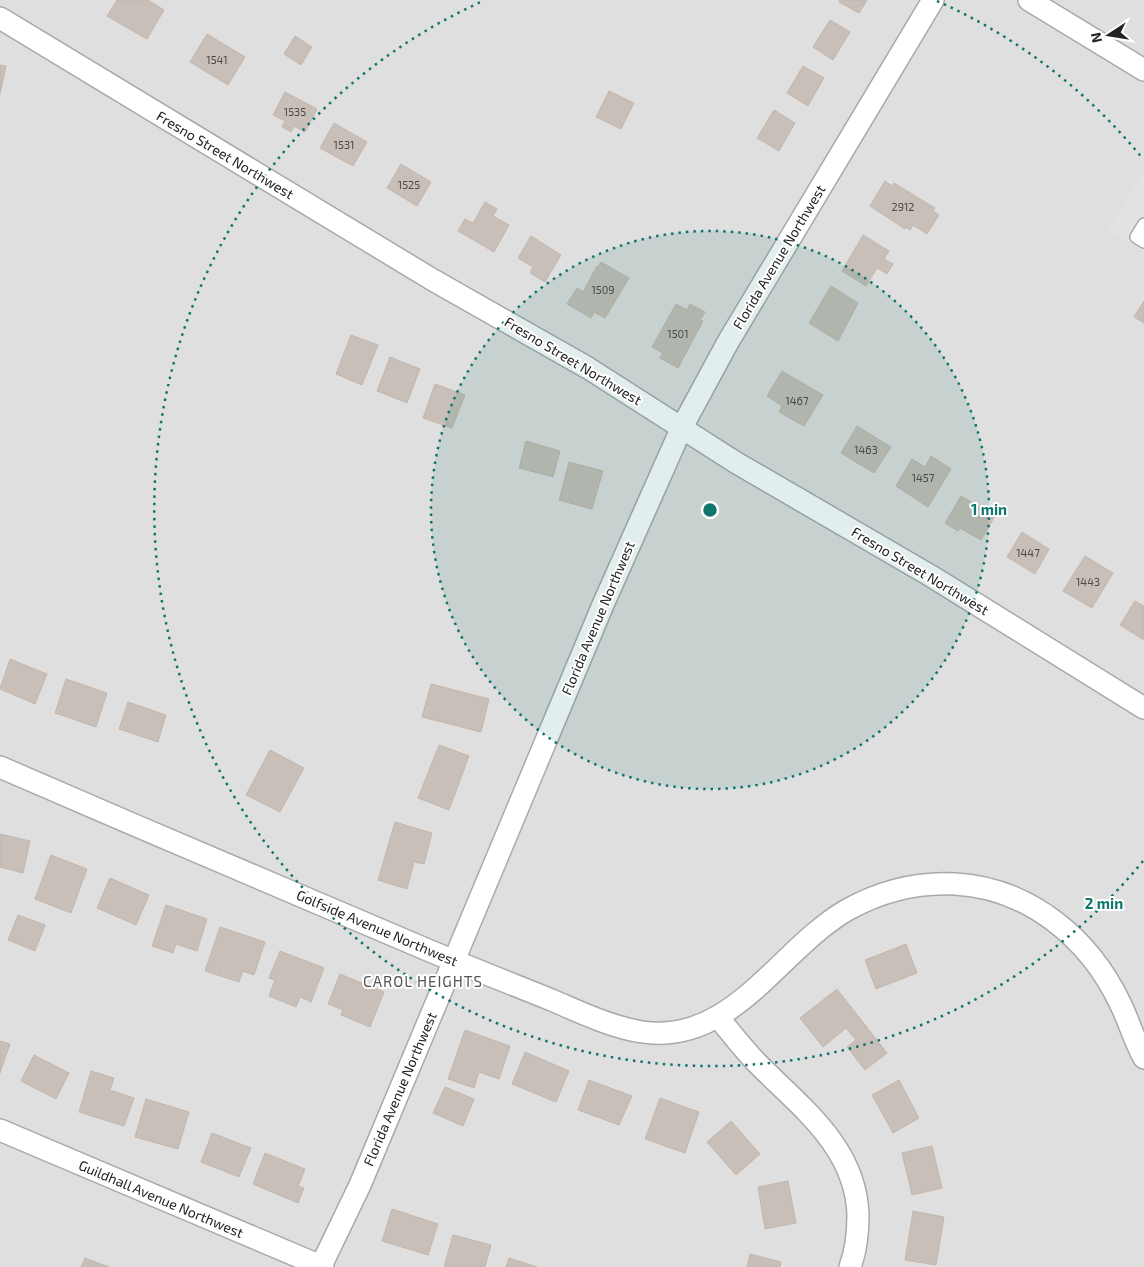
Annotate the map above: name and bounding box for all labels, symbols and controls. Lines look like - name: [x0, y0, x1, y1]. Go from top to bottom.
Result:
- north arrow: [1084, 10, 1134, 60]
- text: N: [1086, 31, 1105, 45]
- house number: 1541: [206, 53, 228, 66]
- house number: 1535: [284, 105, 306, 118]
- street label: Fresno Street Northwest: [154, 107, 297, 202]
- house number: 1531: [334, 138, 354, 151]
- house number: 1525: [398, 178, 420, 191]
- street label: Florida Avenue Northwest: [729, 181, 829, 332]
- house number: 2912: [891, 200, 915, 213]
- house number: 1509: [591, 283, 615, 296]
- street label: Fresno Street Northwest: [502, 313, 645, 408]
- house number: 1501: [667, 327, 689, 340]
- house number: 1467: [785, 394, 809, 407]
- house number: 1463: [854, 443, 878, 456]
- house number: 1457: [912, 471, 935, 484]
- text: 1 min: [971, 500, 1007, 518]
- centre of rings: [701, 501, 719, 519]
- street label: Fresno Street Northwest: [849, 523, 992, 618]
- street label: Florida Avenue Northwest: [557, 538, 638, 697]
- house number: 1447: [1016, 546, 1040, 559]
- house number: 1443: [1076, 575, 1100, 588]
- street label: Golfside Avenue Northwest: [294, 886, 460, 969]
- text: 2 min: [1085, 894, 1123, 912]
- district label: CAROL HEIGHTS: [363, 972, 483, 990]
- street label: Florida Avenue Northwest: [359, 1009, 440, 1168]
- street label: Guildhall Avenue Northwest: [76, 1156, 246, 1241]

